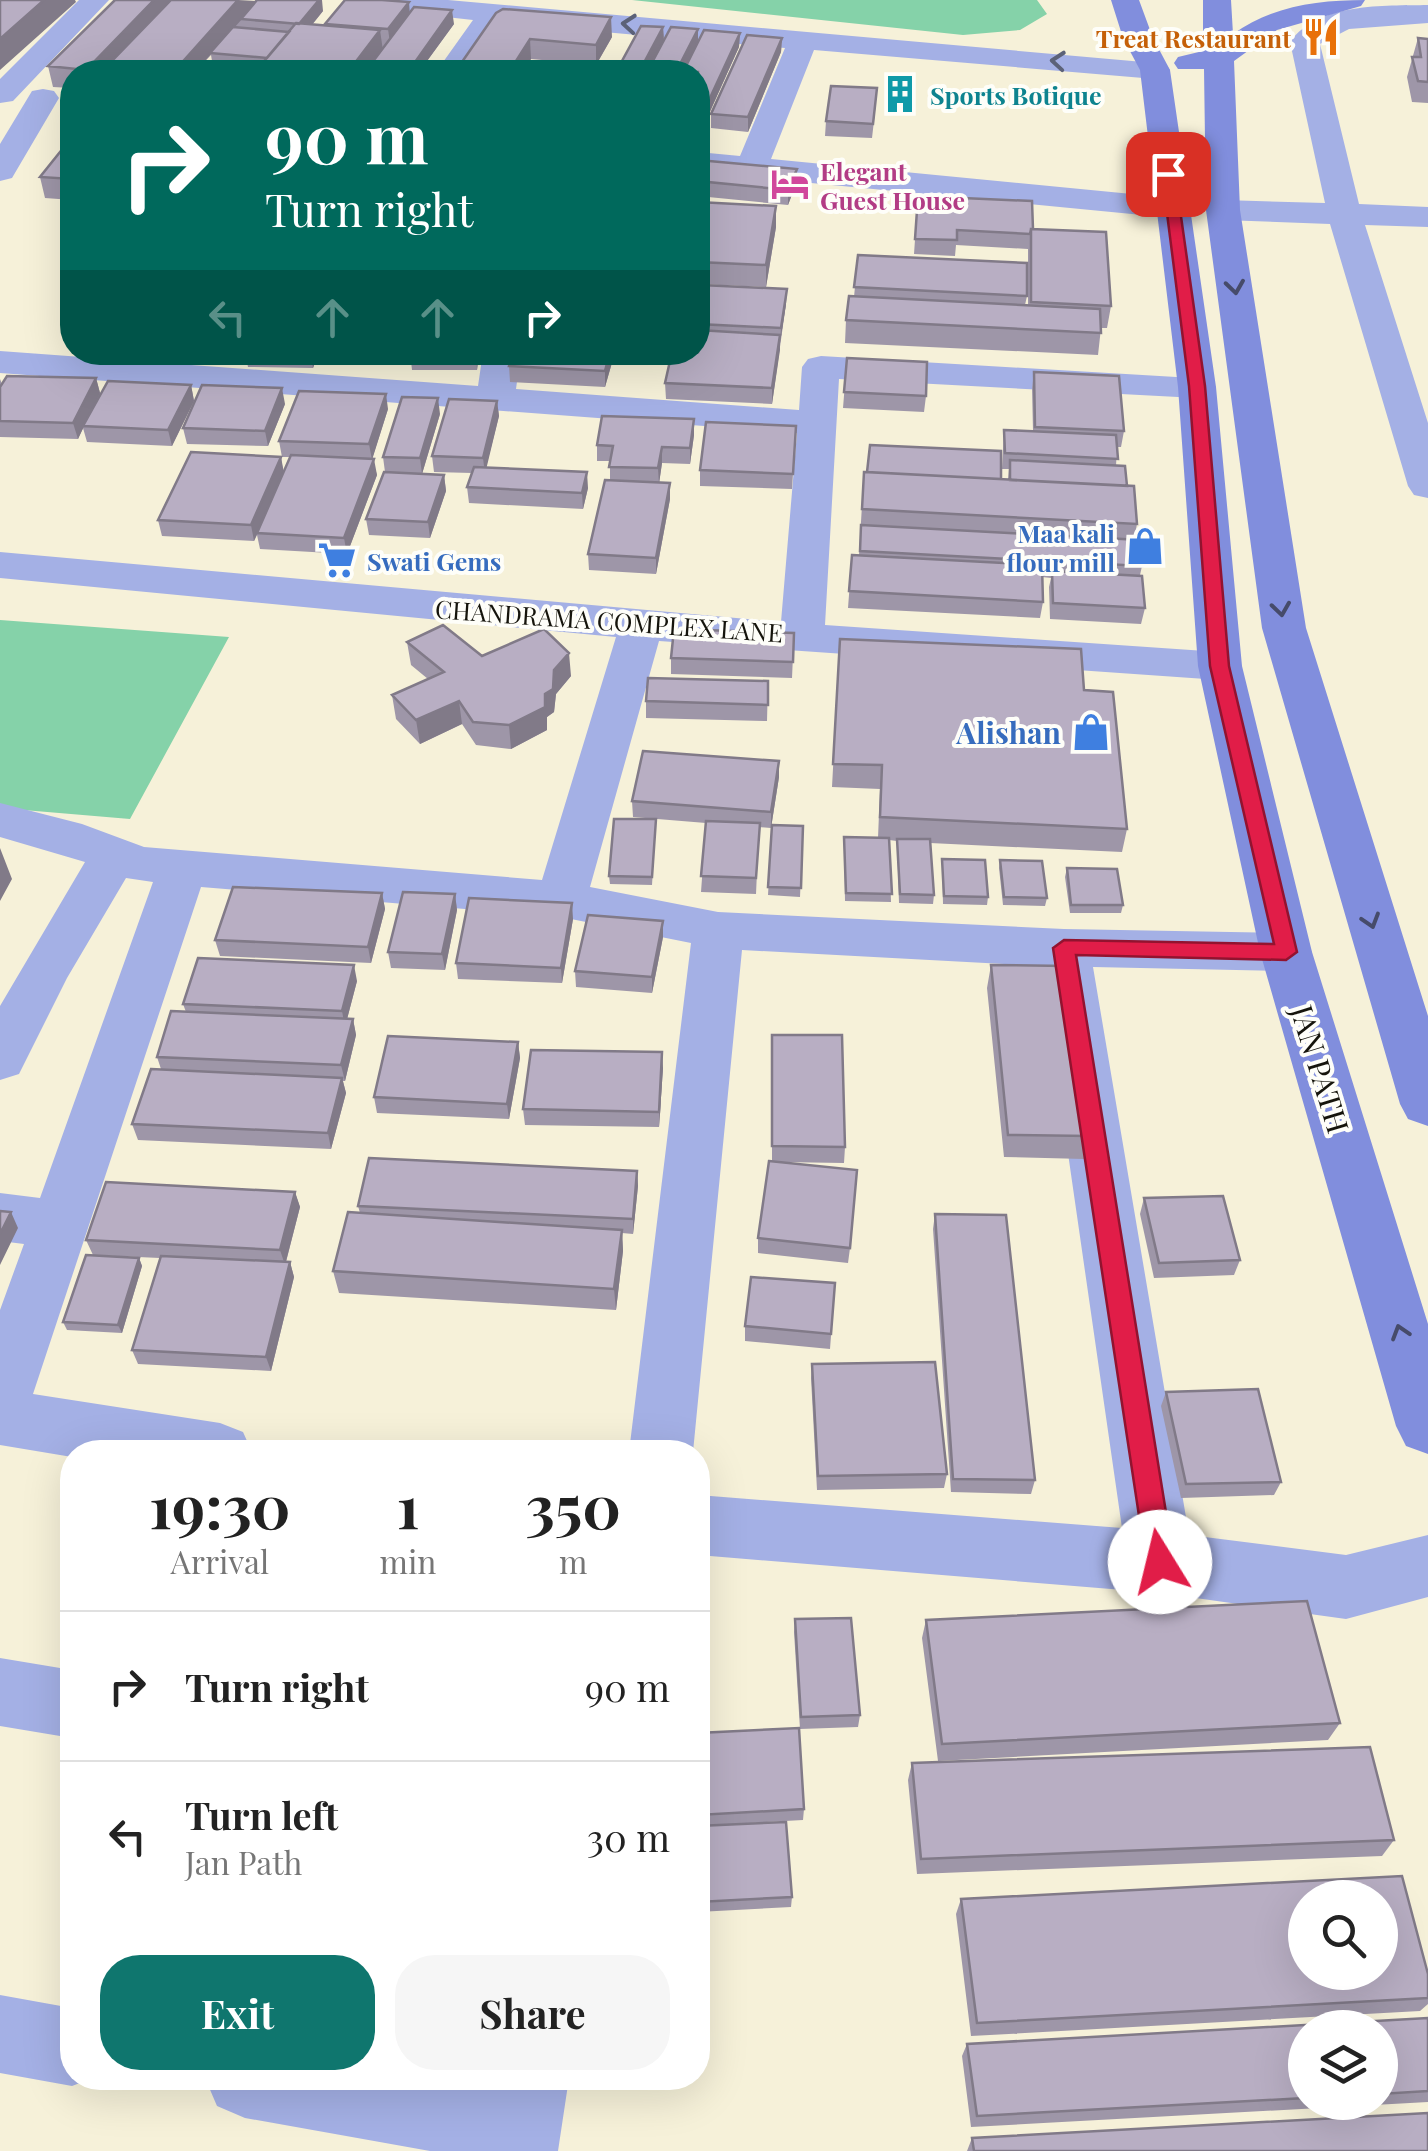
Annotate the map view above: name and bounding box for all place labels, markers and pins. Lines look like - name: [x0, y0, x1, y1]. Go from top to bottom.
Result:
- restaurant icon: Treat Restaurant: [1300, 16, 1342, 58]
- place label: Treat Restaurant: [1096, 21, 1291, 54]
- building icon: Sports Botique: [879, 73, 921, 115]
- place label: Sports Botique: [930, 78, 1102, 111]
- pin: [1126, 132, 1211, 217]
- place label: Elegant Guest House: [820, 154, 965, 216]
- hotel icon: Elegant Guest House: [769, 163, 811, 205]
- place label: Maa kali flour mill: [1006, 516, 1115, 578]
- shop icon: Maa kali flour mill: [1124, 525, 1166, 567]
- supermarket icon: Swati Gems: [316, 539, 358, 581]
- place label: Swati Gems: [367, 544, 501, 577]
- shop icon: Alishan: [1070, 711, 1112, 753]
- place label: Alishan: [955, 712, 1062, 752]

